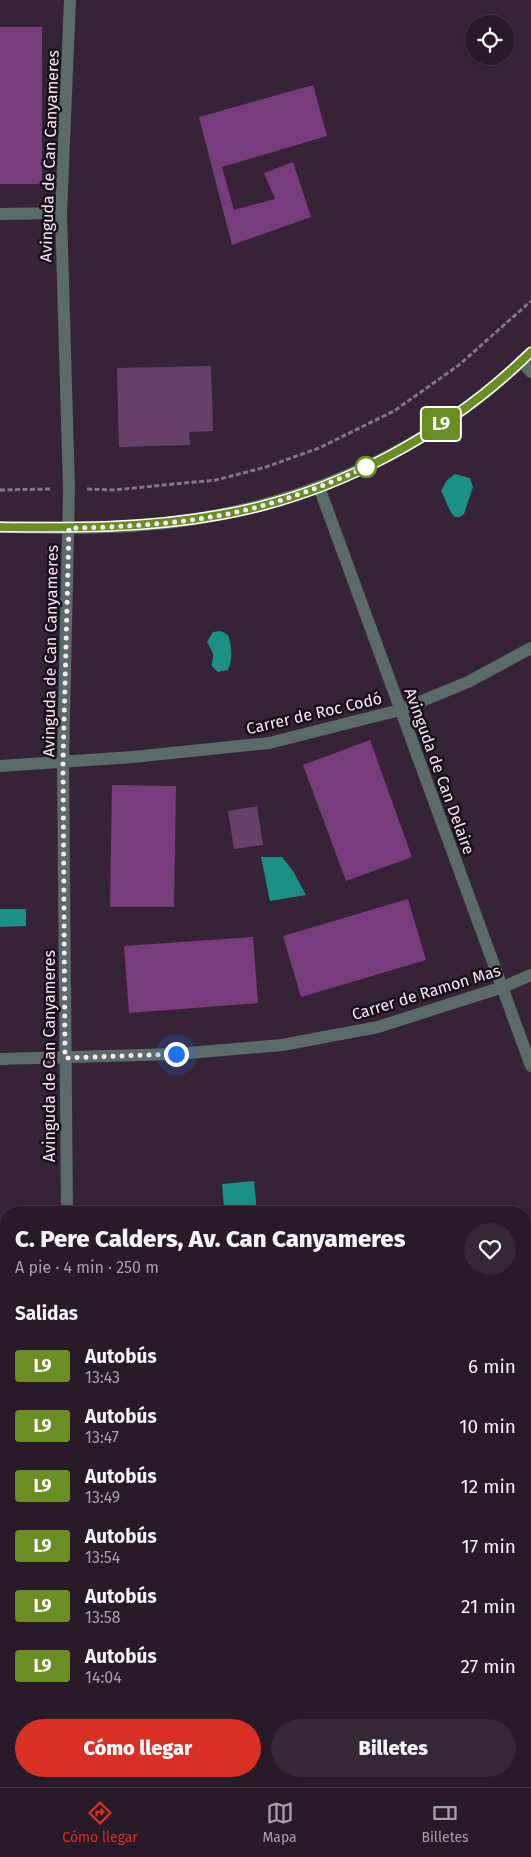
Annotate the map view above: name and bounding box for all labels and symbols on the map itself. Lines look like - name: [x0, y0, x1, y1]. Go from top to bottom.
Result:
- street label: Avinguda de Can Canyameres: [36, 50, 63, 262]
- line badge: L9: [418, 408, 464, 440]
- unlabelled marker: [355, 456, 377, 478]
- street label: Avinguda de Can Canyameres: [39, 545, 62, 757]
- street label: Avinguda de Can Delaire: [401, 685, 479, 857]
- street label: Carrer de Roc Codó: [244, 689, 384, 738]
- street label: Avinguda de Can Canyameres: [40, 950, 59, 1162]
- street label: Carrer de Ramon Mas: [350, 961, 503, 1024]
- your location: [164, 1042, 189, 1067]

